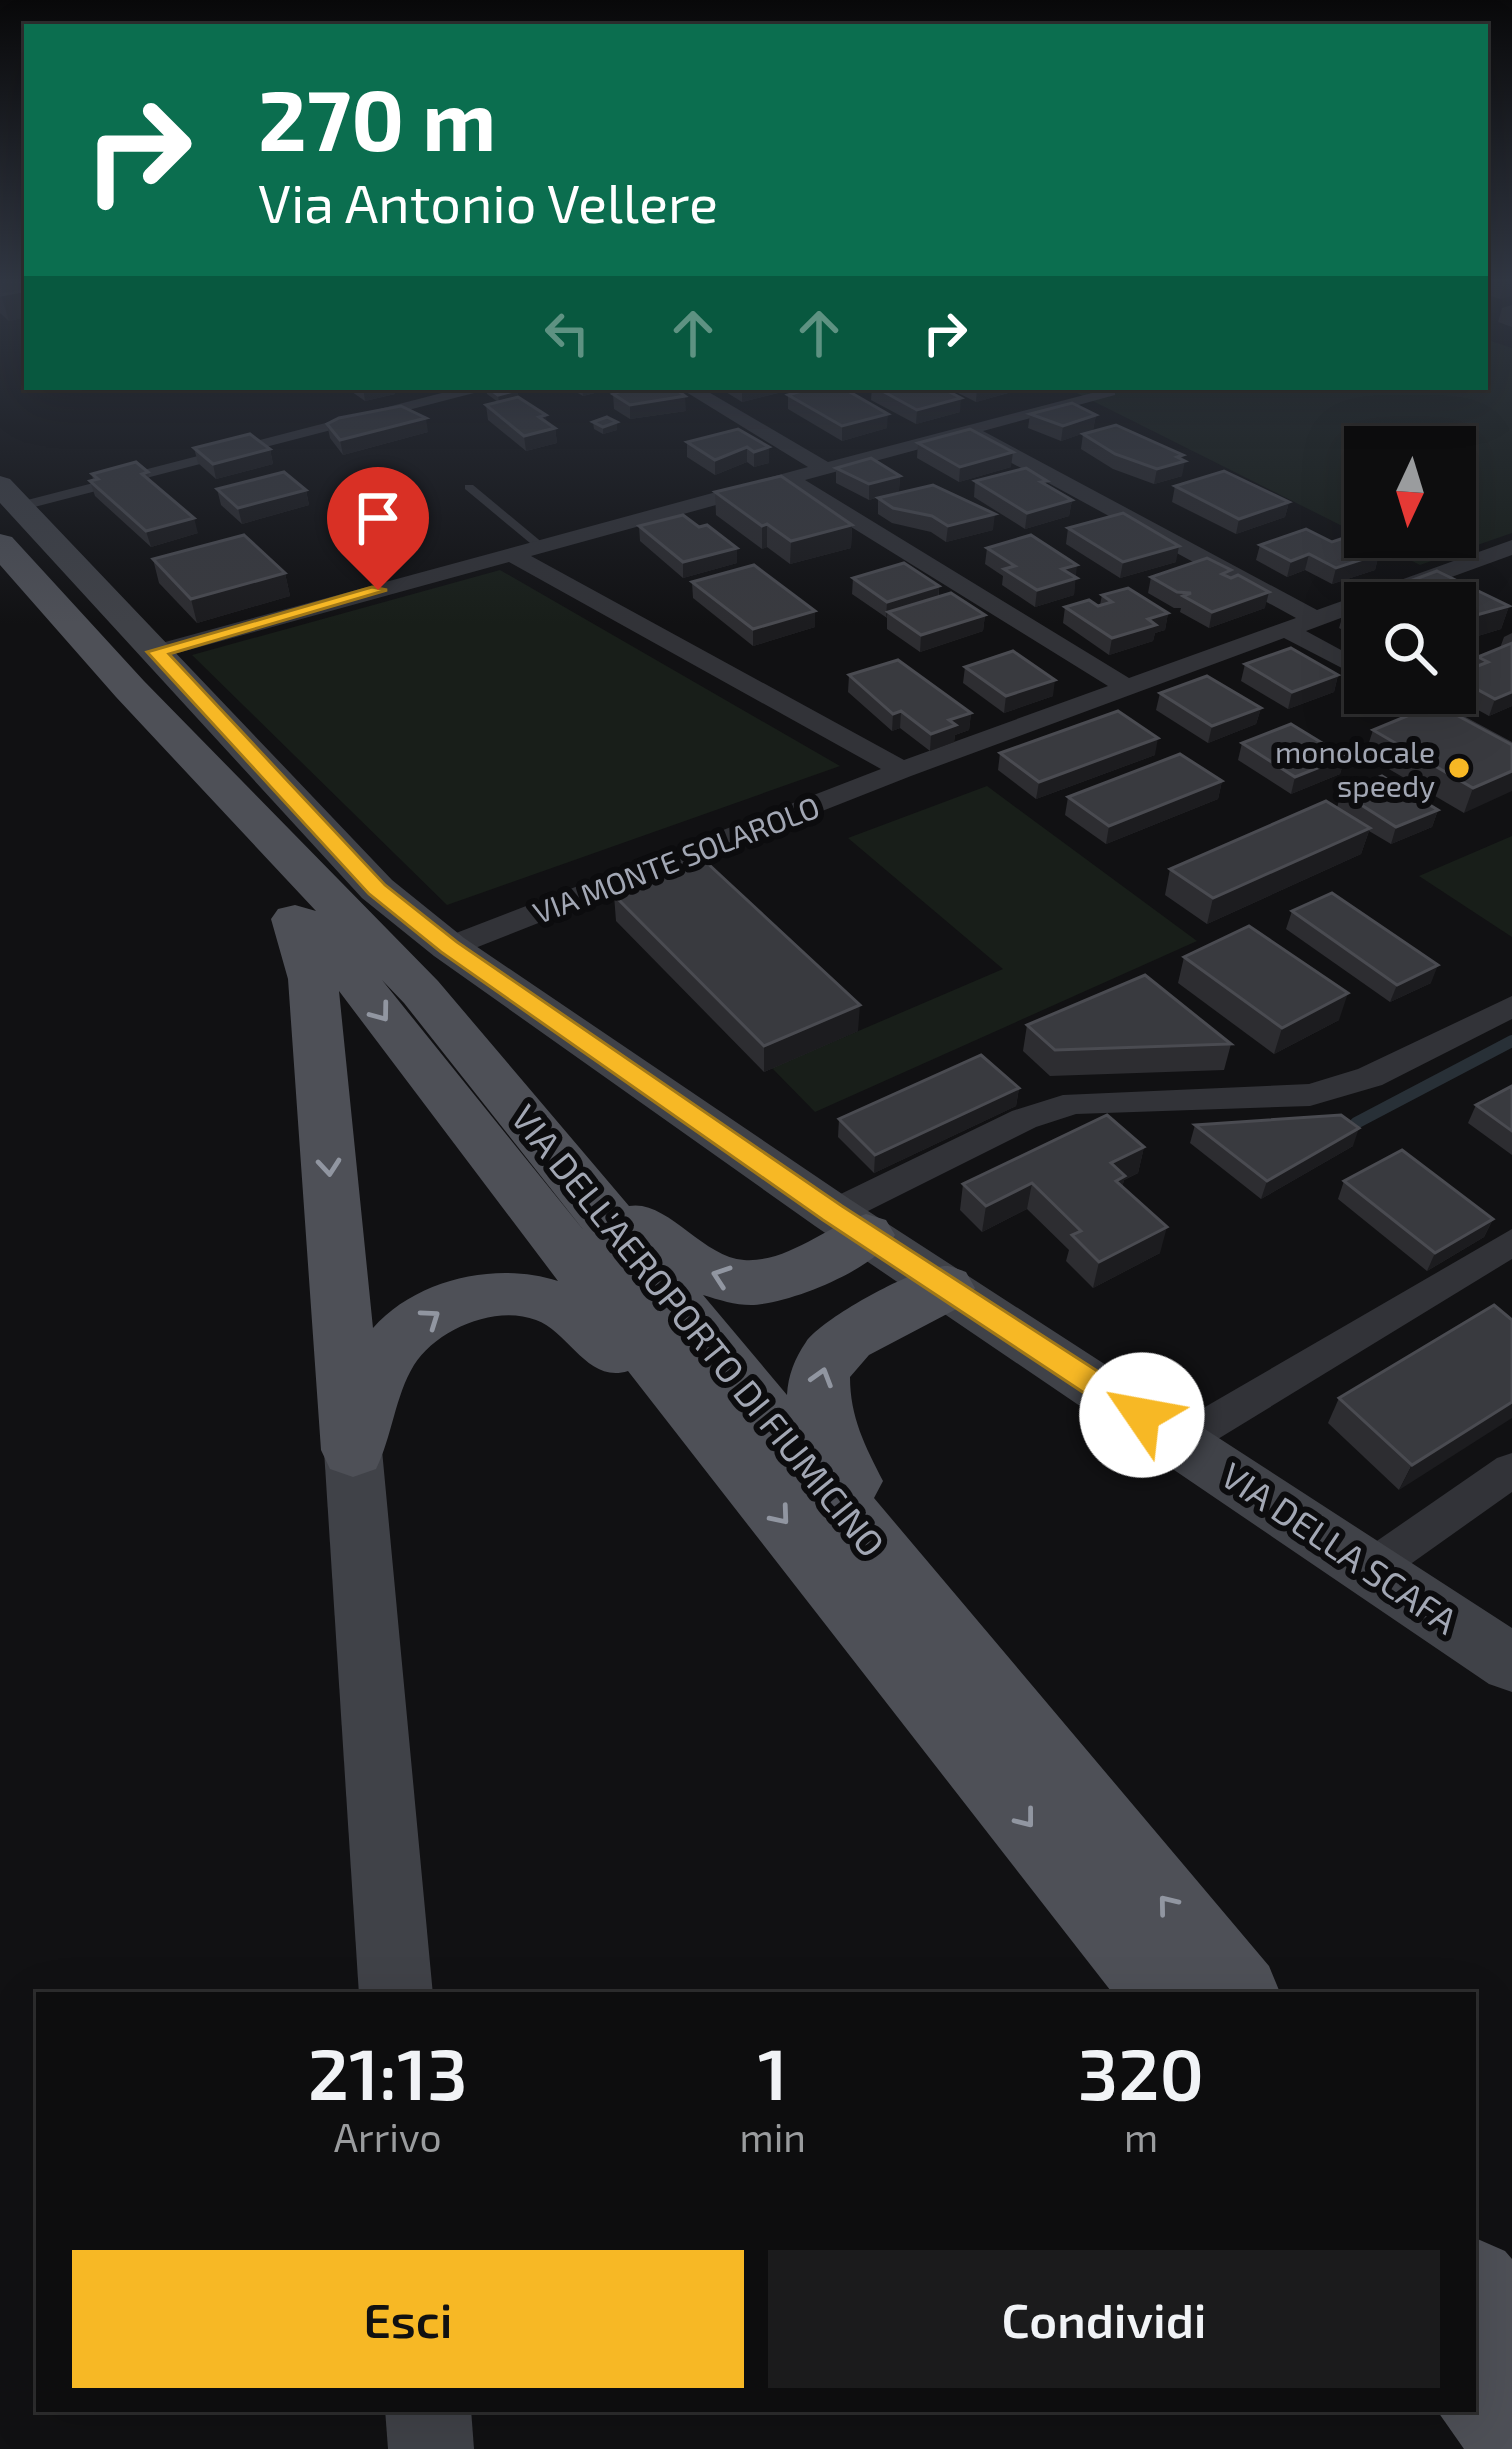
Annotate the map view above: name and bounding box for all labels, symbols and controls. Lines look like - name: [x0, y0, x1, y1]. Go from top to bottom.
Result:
- text: 270 m: [258, 67, 496, 168]
- icon: right: [60, 72, 216, 228]
- text: Via Antonio Vellere: [258, 169, 718, 234]
- icon: left: [534, 300, 600, 366]
- icon: ahead: [660, 300, 726, 366]
- icon: ahead: [786, 300, 852, 366]
- icon: right: [912, 300, 978, 366]
- north arrow: [1344, 426, 1476, 558]
- map controls: [1344, 426, 1476, 714]
- pin: [327, 467, 429, 590]
- icon: arrive: [345, 485, 411, 551]
- button: search: [1344, 582, 1476, 714]
- place label: monolocale speedy: [1275, 733, 1435, 803]
- marker: monolocale speedy: [1446, 755, 1472, 781]
- street label: VIA MONTE SOLAROLO: [528, 788, 824, 930]
- one-way arrow: [367, 1000, 389, 1022]
- street label: VIA DELL'AEROPORTO DI FIUMICINO: [504, 1096, 894, 1564]
- one-way arrow: [316, 1158, 341, 1177]
- one-way arrow: [711, 1266, 732, 1291]
- one-way arrow: [418, 1310, 440, 1332]
- position arrow: [1079, 1352, 1205, 1478]
- one-way arrow: [808, 1368, 833, 1389]
- street label: VIA DELLA SCAFA: [1214, 1452, 1466, 1642]
- one-way arrow: [767, 1502, 789, 1524]
- one-way arrow: [1012, 1806, 1033, 1828]
- one-way arrow: [1160, 1896, 1181, 1918]
- text: 21:13: [308, 2028, 468, 2114]
- text: 1: [758, 2028, 788, 2114]
- text: 320: [1078, 2028, 1204, 2114]
- text: Arrivo: [334, 2113, 442, 2160]
- text: min: [739, 2113, 806, 2160]
- text: m: [1124, 2113, 1158, 2160]
- button: Esci: [72, 2250, 744, 2388]
- button: Condividi: [768, 2250, 1440, 2388]

